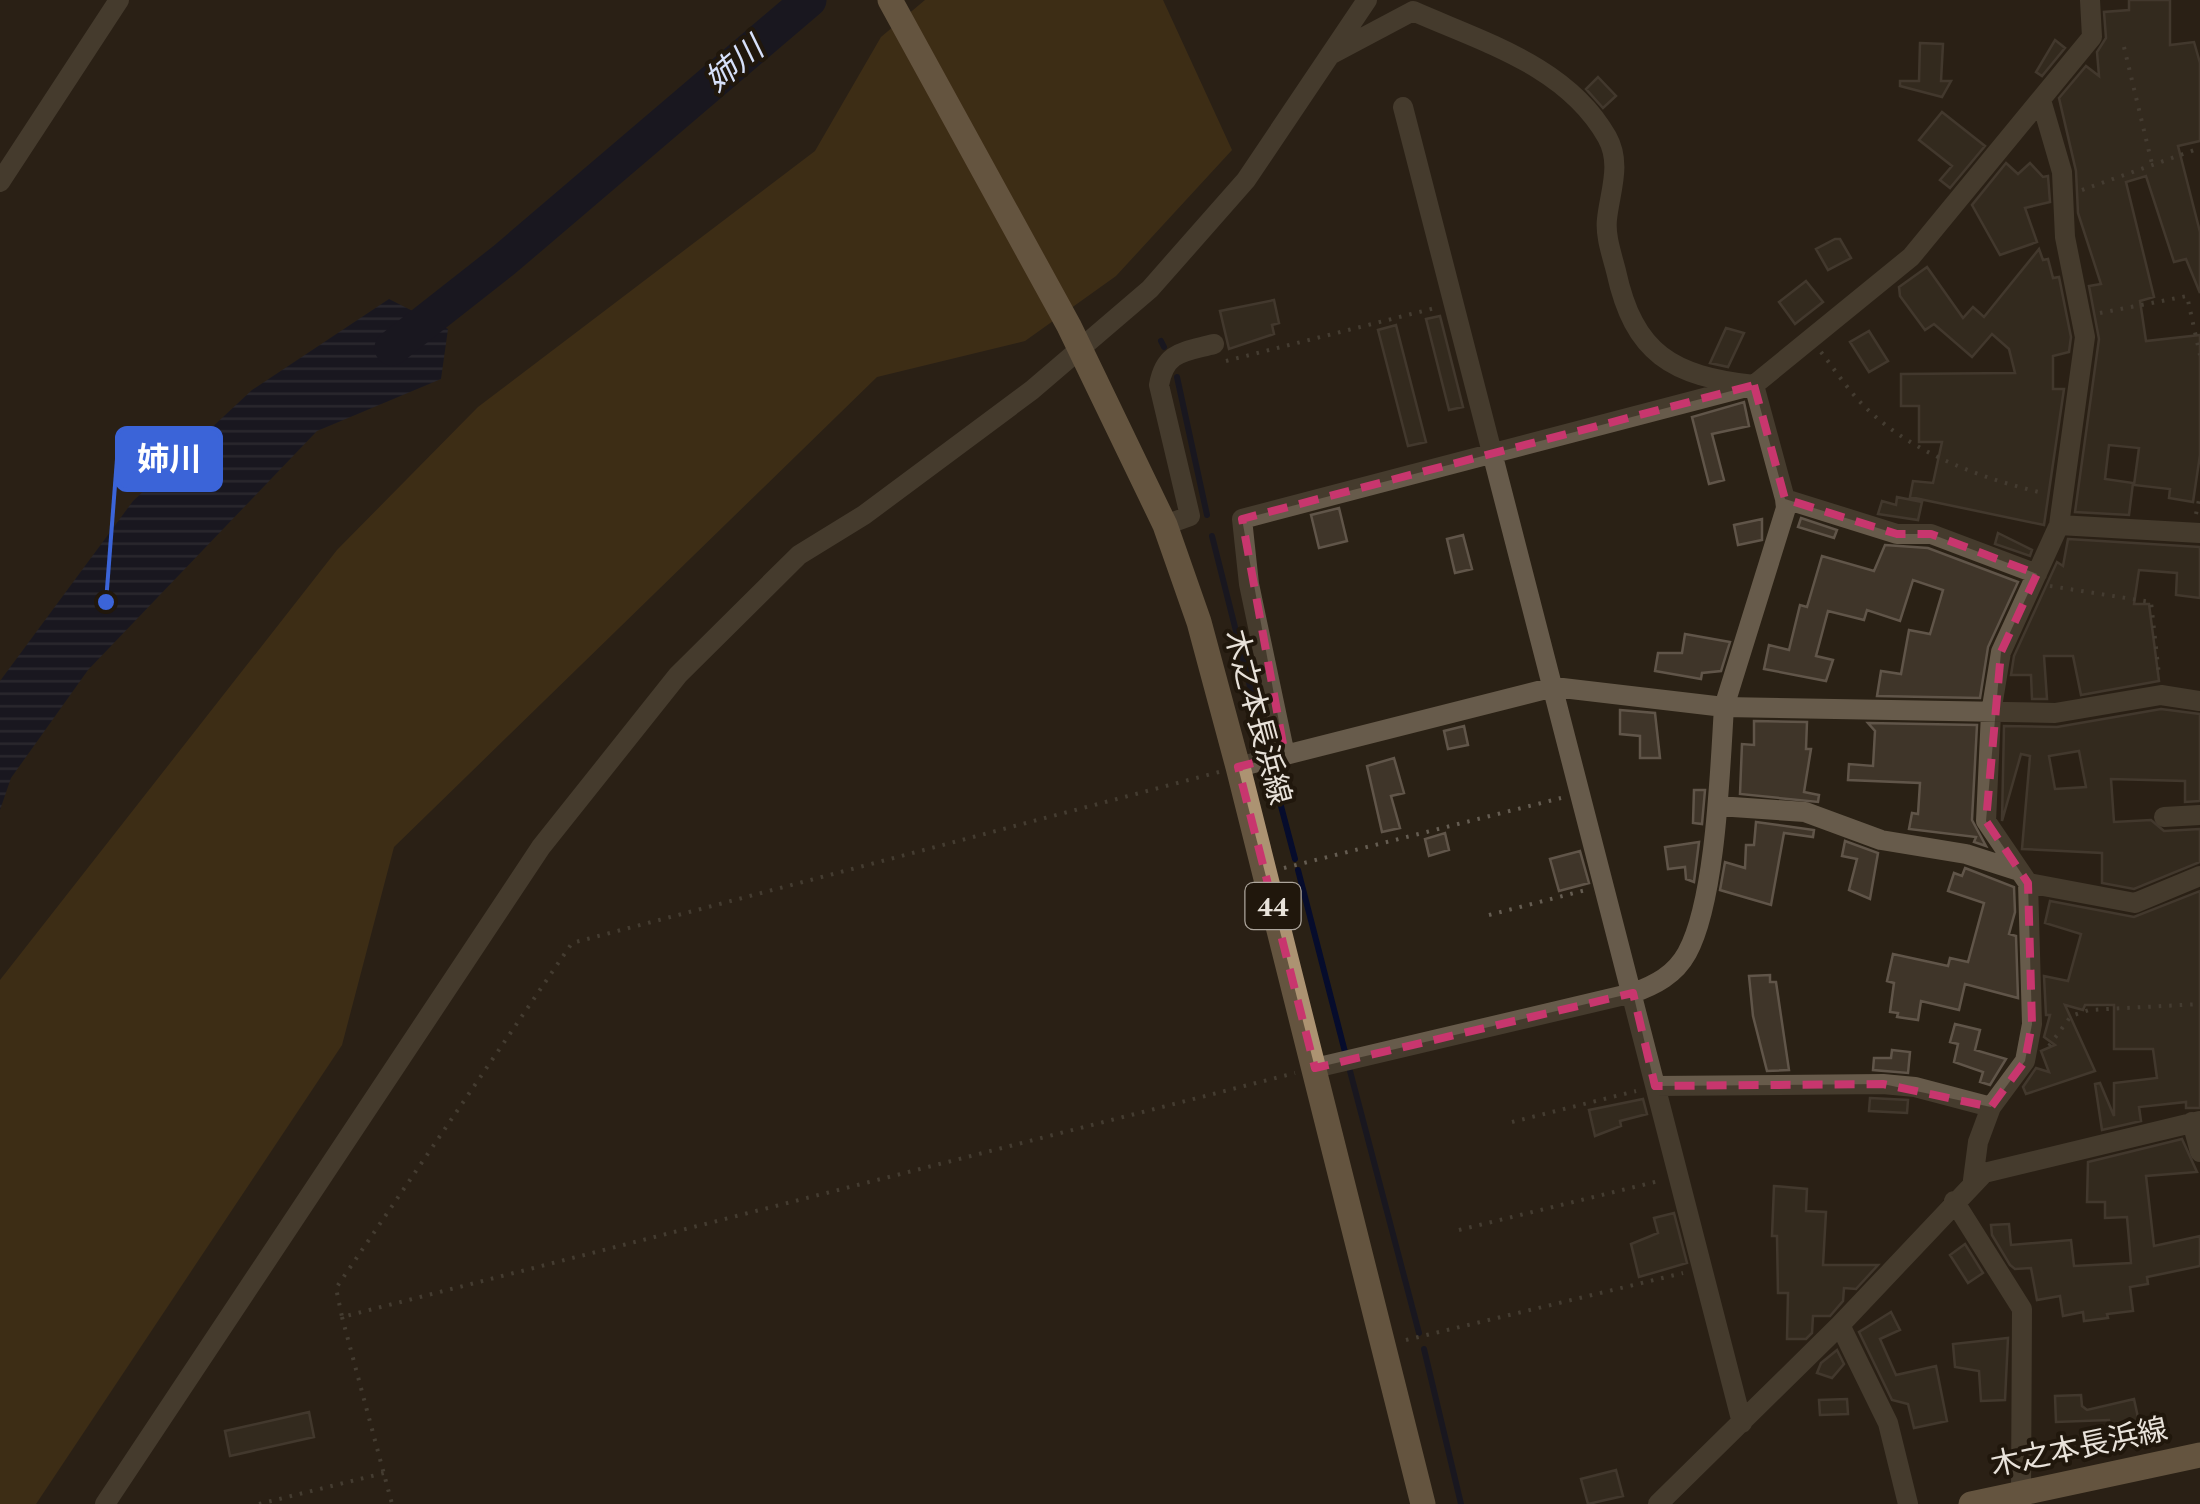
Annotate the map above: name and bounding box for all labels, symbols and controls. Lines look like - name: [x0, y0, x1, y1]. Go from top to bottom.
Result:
- water label: 姉川: [695, 24, 778, 104]
- callout: 姉川: [117, 428, 221, 490]
- text: 姉川: [137, 436, 201, 485]
- street label: 木之本長浜線: [1212, 624, 1303, 810]
- road number: 44: [1246, 883, 1300, 929]
- street label: 木之本長浜線: [1986, 1407, 2172, 1489]

